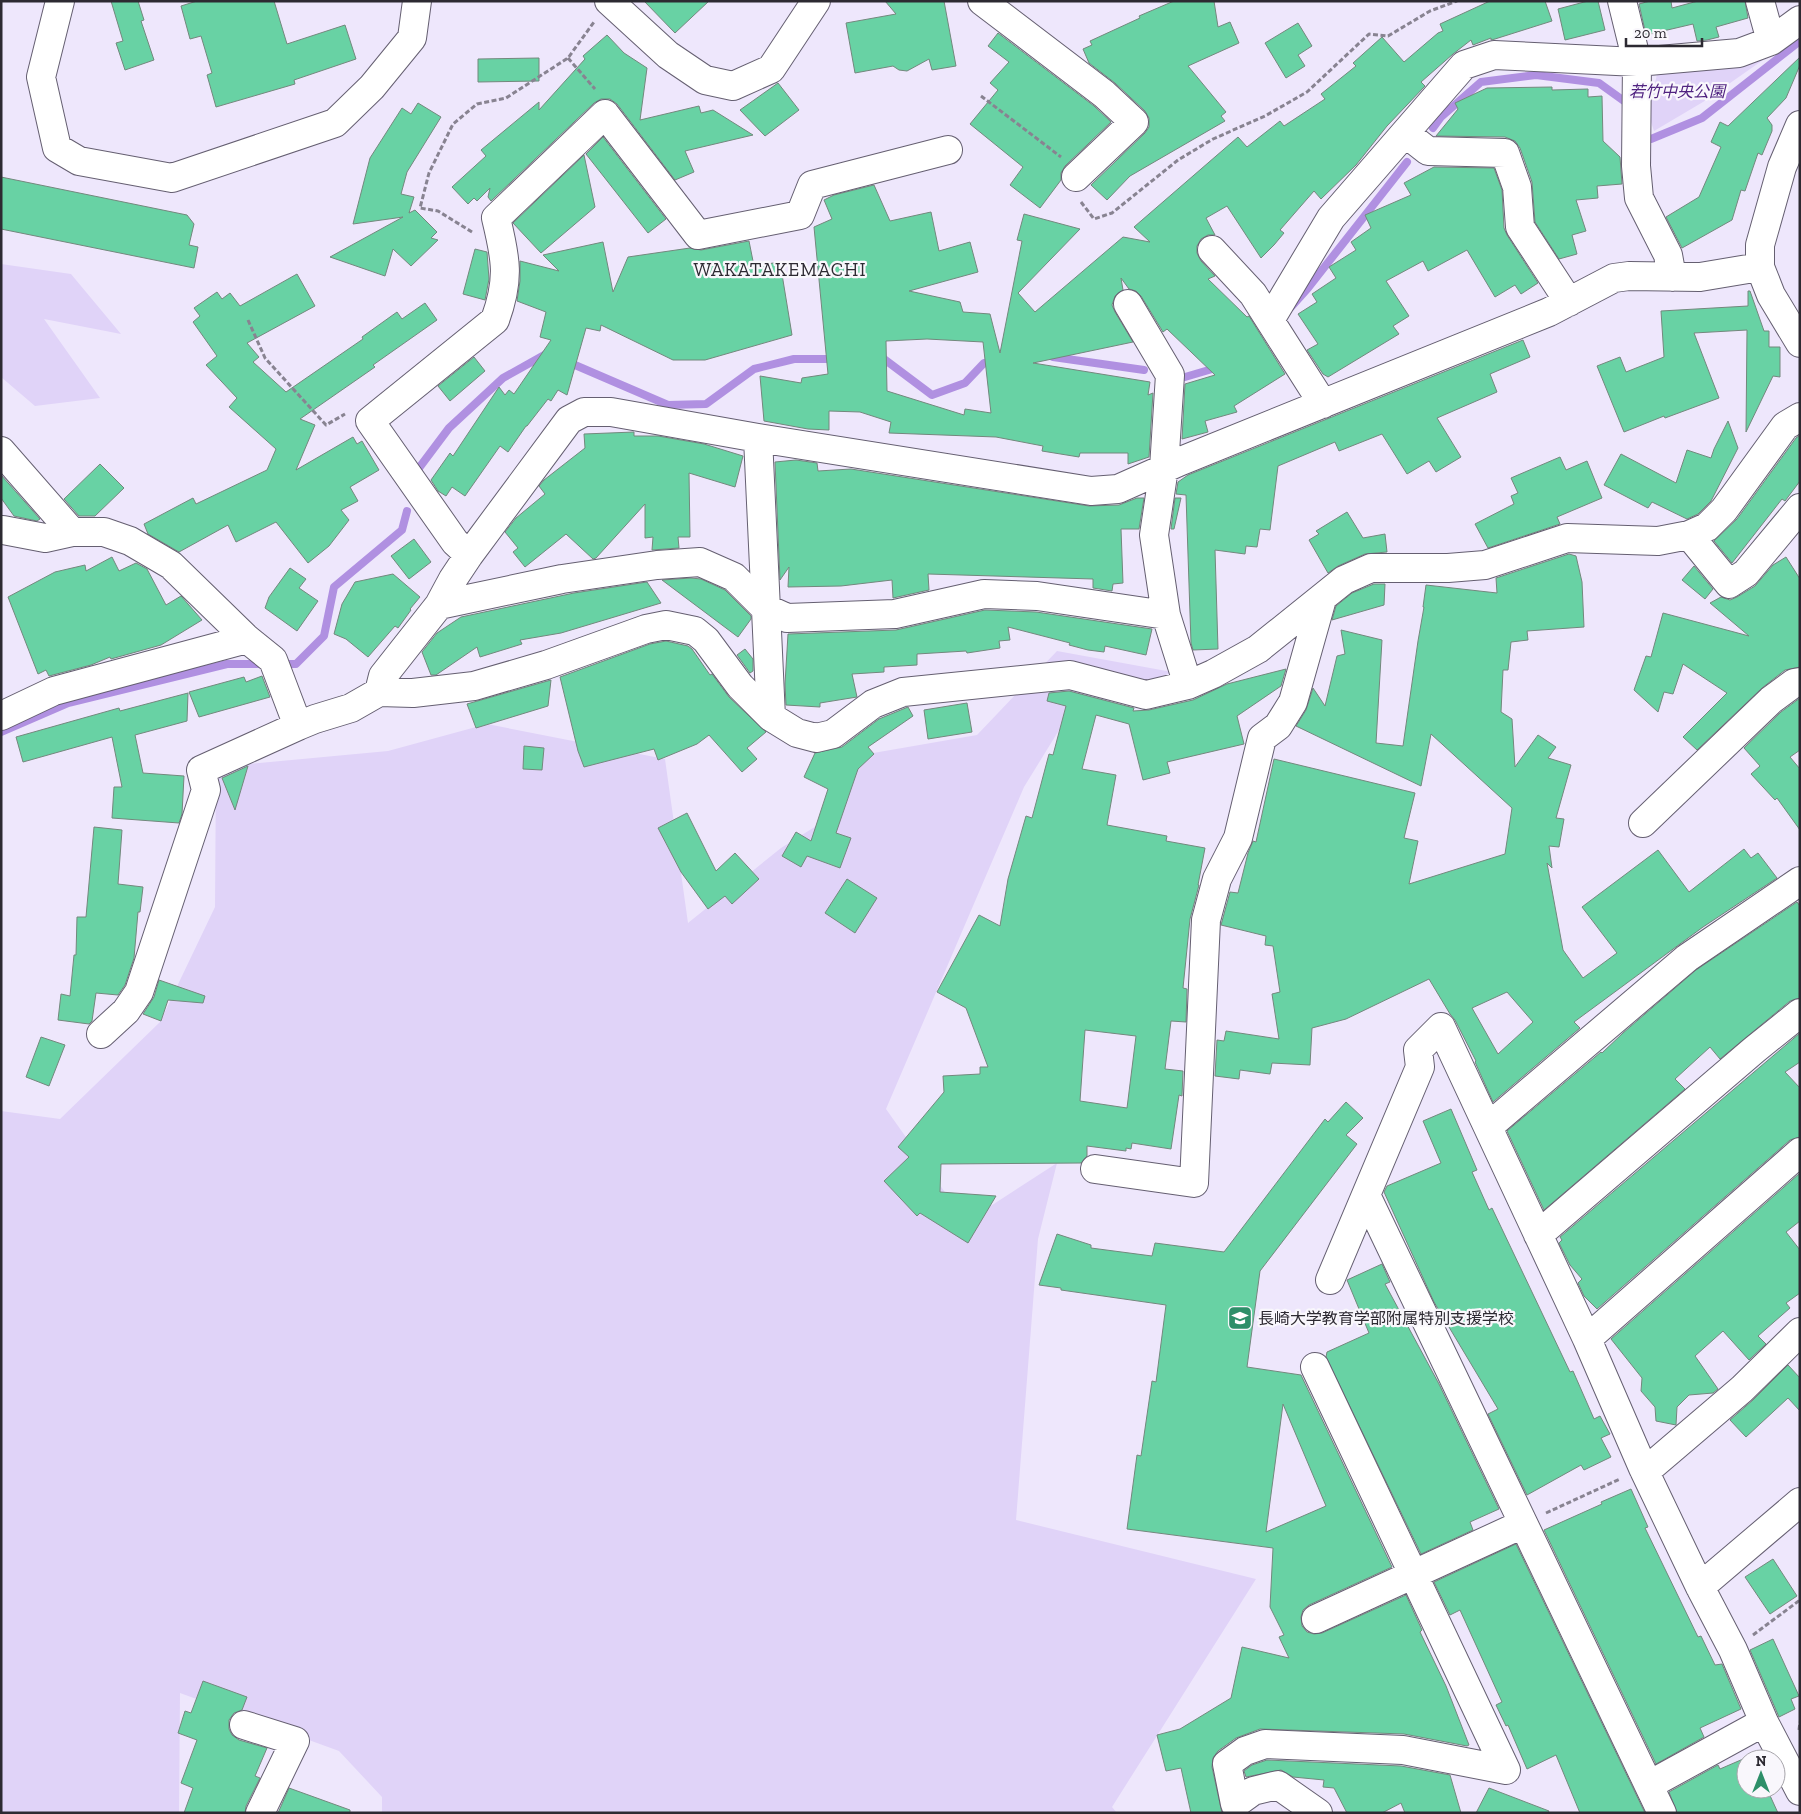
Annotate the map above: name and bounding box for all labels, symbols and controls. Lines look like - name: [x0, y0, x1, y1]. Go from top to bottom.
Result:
- scale bar: [1626, 15, 1702, 47]
- text: 20 m: [1634, 24, 1667, 42]
- park label: 若竹中央公園: [1629, 82, 1727, 101]
- district label: WAKATAKEMACHI: [693, 258, 867, 281]
- school or university icon: 長崎大学教育学部附属特別支援学校: [1227, 1305, 1253, 1331]
- place label: 長崎大学教育学部附属特別支援学校: [1258, 1309, 1514, 1328]
- north arrow: [1736, 1749, 1786, 1799]
- text: N: [1756, 1753, 1767, 1770]

